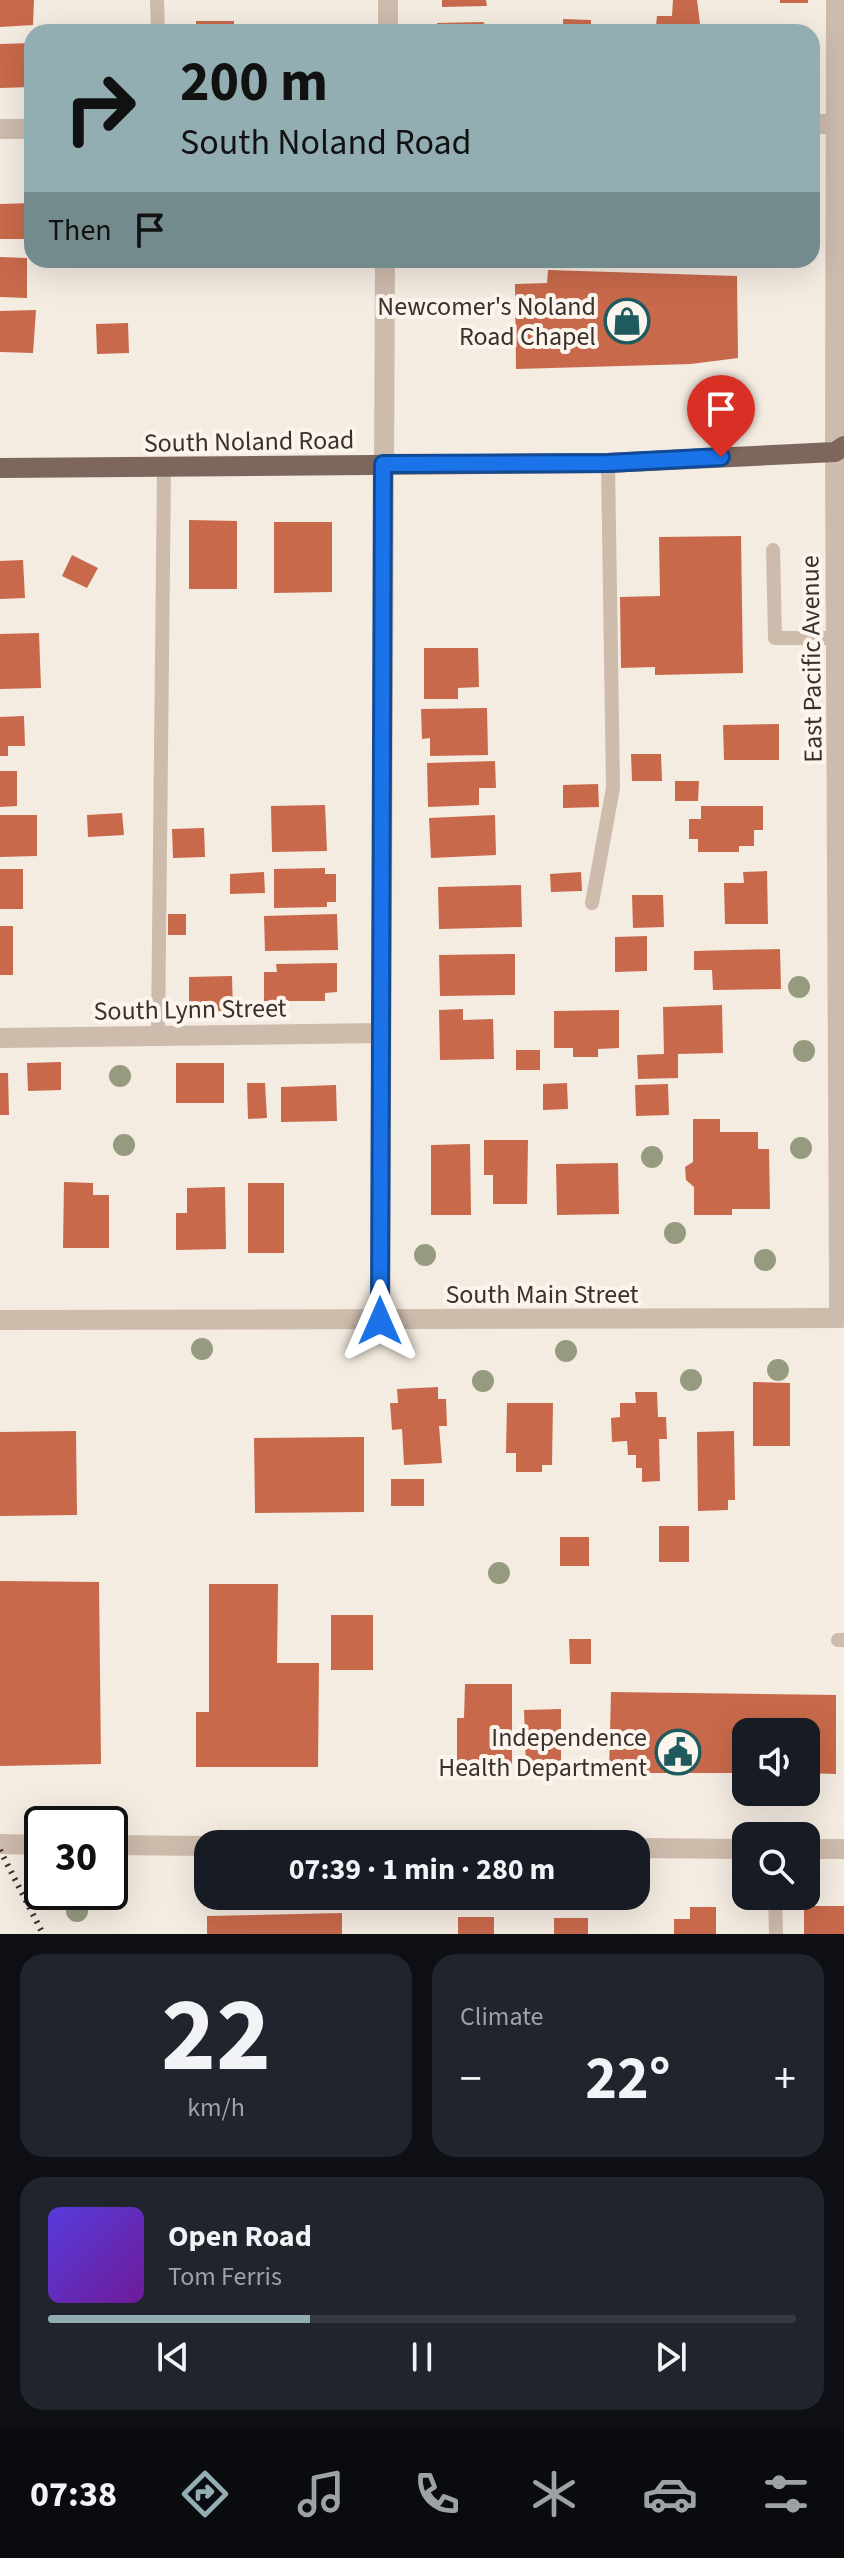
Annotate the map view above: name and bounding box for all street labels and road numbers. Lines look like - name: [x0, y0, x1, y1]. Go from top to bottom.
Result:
- street label: South Noland Road: [143, 421, 355, 462]
- street label: East Pacific Avenue: [791, 555, 832, 763]
- street label: South Lynn Street: [93, 989, 287, 1030]
- street label: South Main Street: [445, 1276, 639, 1313]

